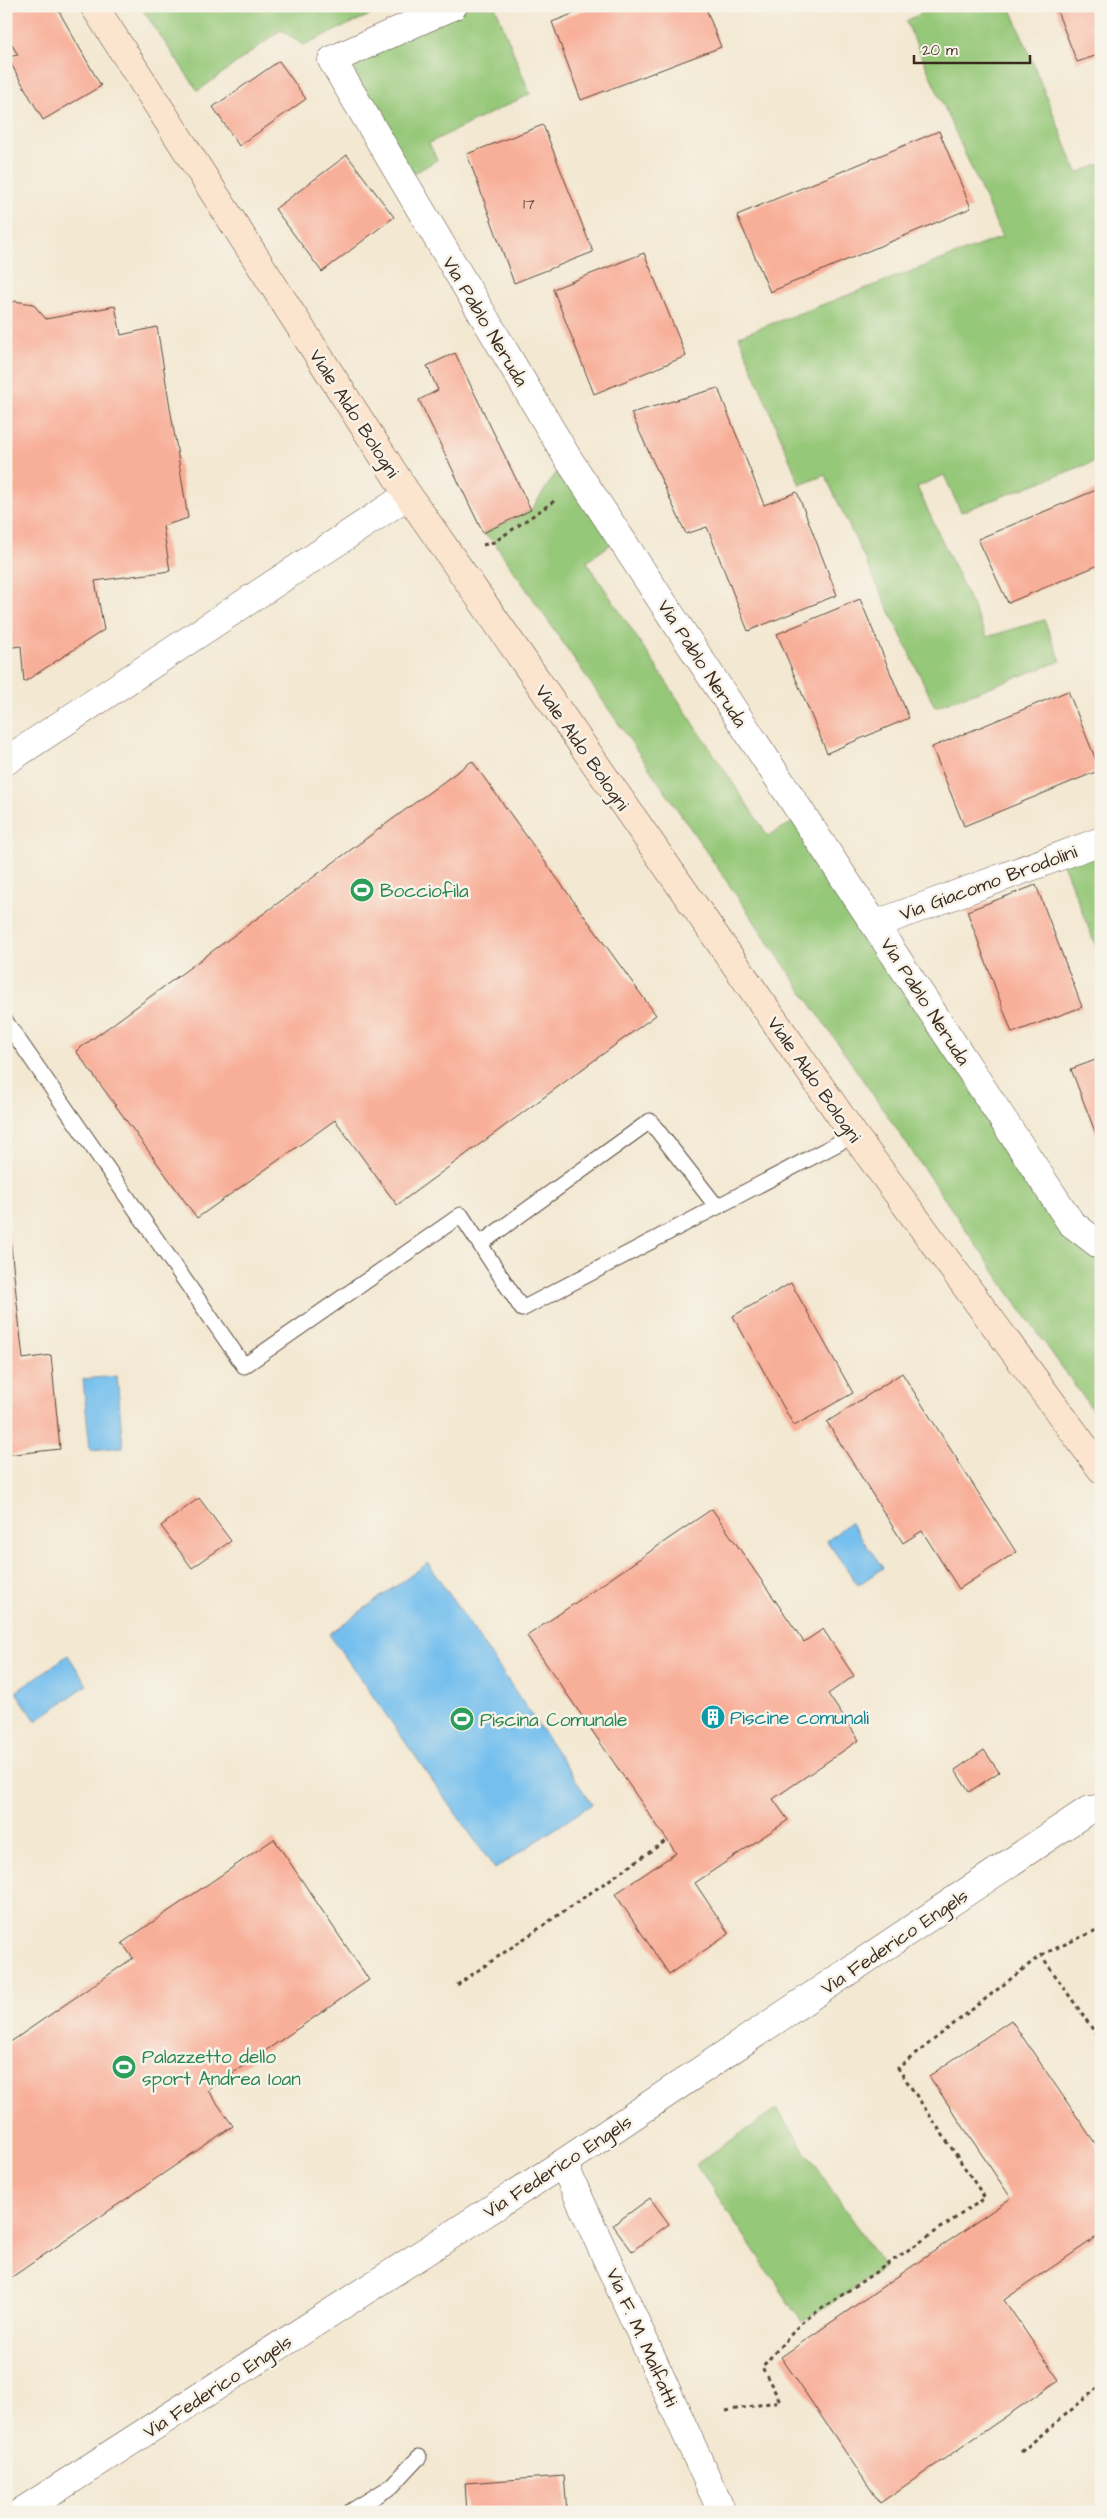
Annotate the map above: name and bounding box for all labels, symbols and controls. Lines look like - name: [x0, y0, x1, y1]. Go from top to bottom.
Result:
- scale bar: [914, 32, 1031, 64]
- text: 20 m: [922, 40, 958, 61]
- house number: 17: [523, 193, 535, 215]
- street label: Via Pablo Neruda: [435, 252, 534, 392]
- street label: Viale Aldo Bologni: [301, 344, 406, 484]
- street label: Via Pablo Neruda: [650, 595, 753, 733]
- street label: Viale Aldo Bologni: [527, 679, 636, 817]
- street label: Via Giacomo Brodolini: [896, 839, 1081, 928]
- sports icon: Bocciofila: [349, 877, 375, 903]
- place label: Bocciofila: [380, 878, 469, 905]
- street label: Via Pablo Neruda: [873, 933, 976, 1071]
- street label: Viale Aldo Bologni: [759, 1011, 868, 1149]
- building icon: Piscine comunali: [700, 1704, 726, 1730]
- place label: Piscine comunali: [730, 1705, 869, 1732]
- sports icon: Piscina Comunale: [449, 1706, 475, 1732]
- place label: Piscina Comunale: [480, 1707, 627, 1734]
- street label: Via Federico Engels: [816, 1883, 974, 2003]
- place label: Palazzetto dello sport Andrea Ioan: [142, 2044, 301, 2093]
- sports icon: Palazzetto dello sport Andrea Ioan: [111, 2054, 137, 2080]
- street label: Via Federico Engels: [478, 2109, 638, 2226]
- street label: Via F. M. Malfatti: [599, 2264, 684, 2411]
- street label: Via Federico Engels: [138, 2329, 298, 2446]

